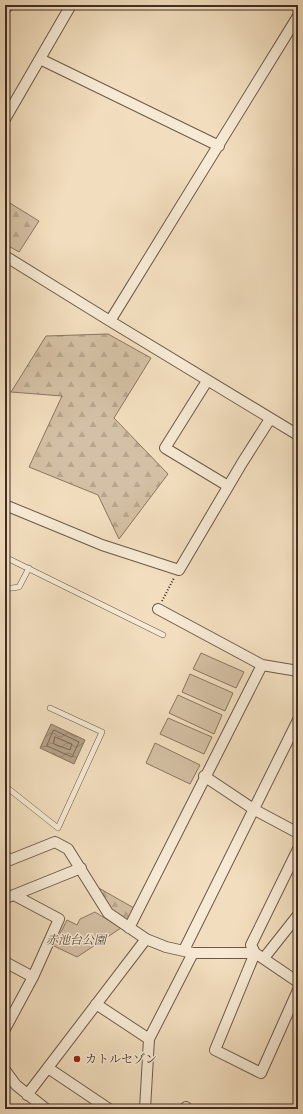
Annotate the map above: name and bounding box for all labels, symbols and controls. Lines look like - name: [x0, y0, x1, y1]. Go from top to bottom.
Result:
- park label: 赤池台公園: [46, 933, 108, 947]
- place label: カトルセゾン: [85, 1052, 157, 1066]
- marker: カトルセゾン: [72, 1054, 82, 1064]

